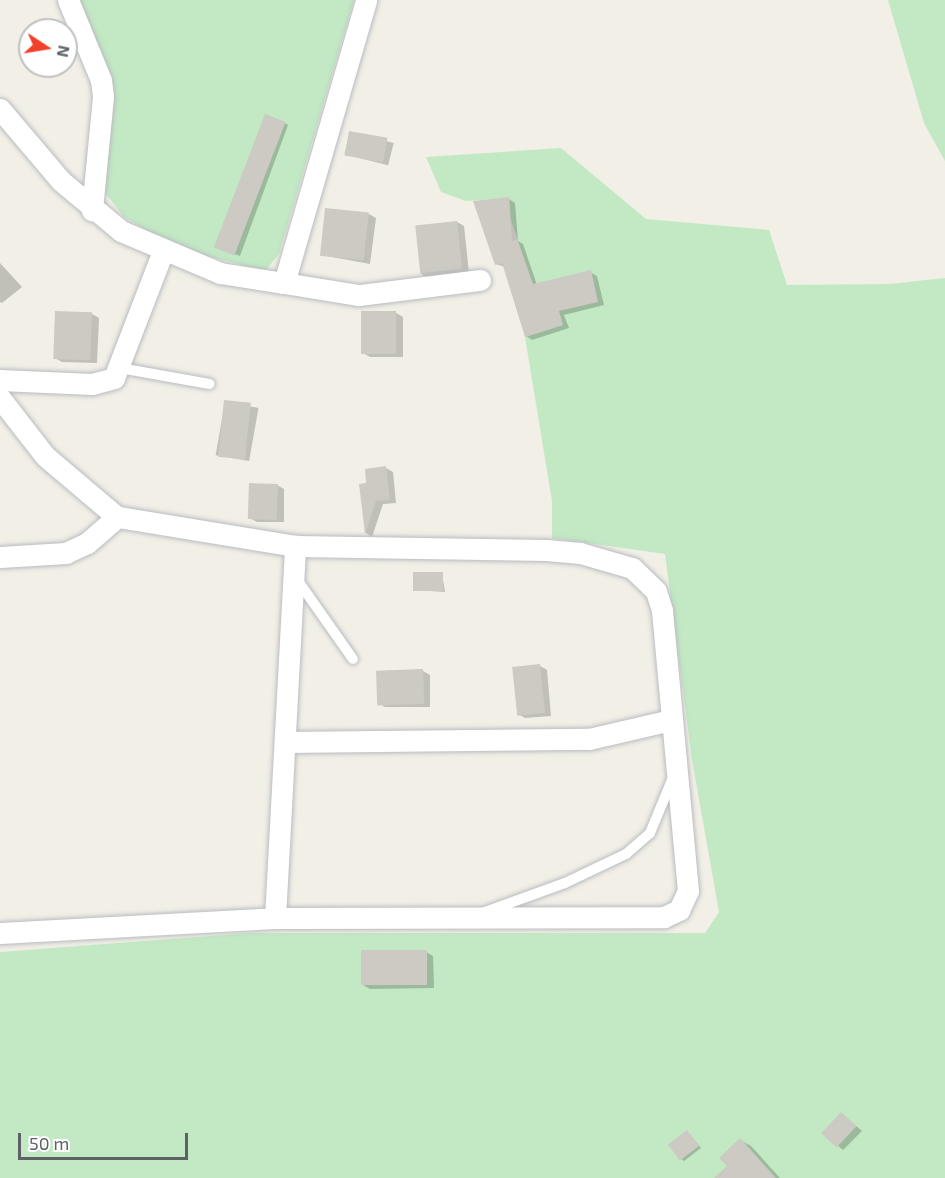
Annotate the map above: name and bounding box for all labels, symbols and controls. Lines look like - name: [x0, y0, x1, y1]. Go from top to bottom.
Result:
- north arrow: [18, 18, 78, 78]
- text: N: [54, 44, 75, 59]
- scale bar: [21, 1121, 190, 1159]
- text: 50 m: [29, 1132, 69, 1154]

